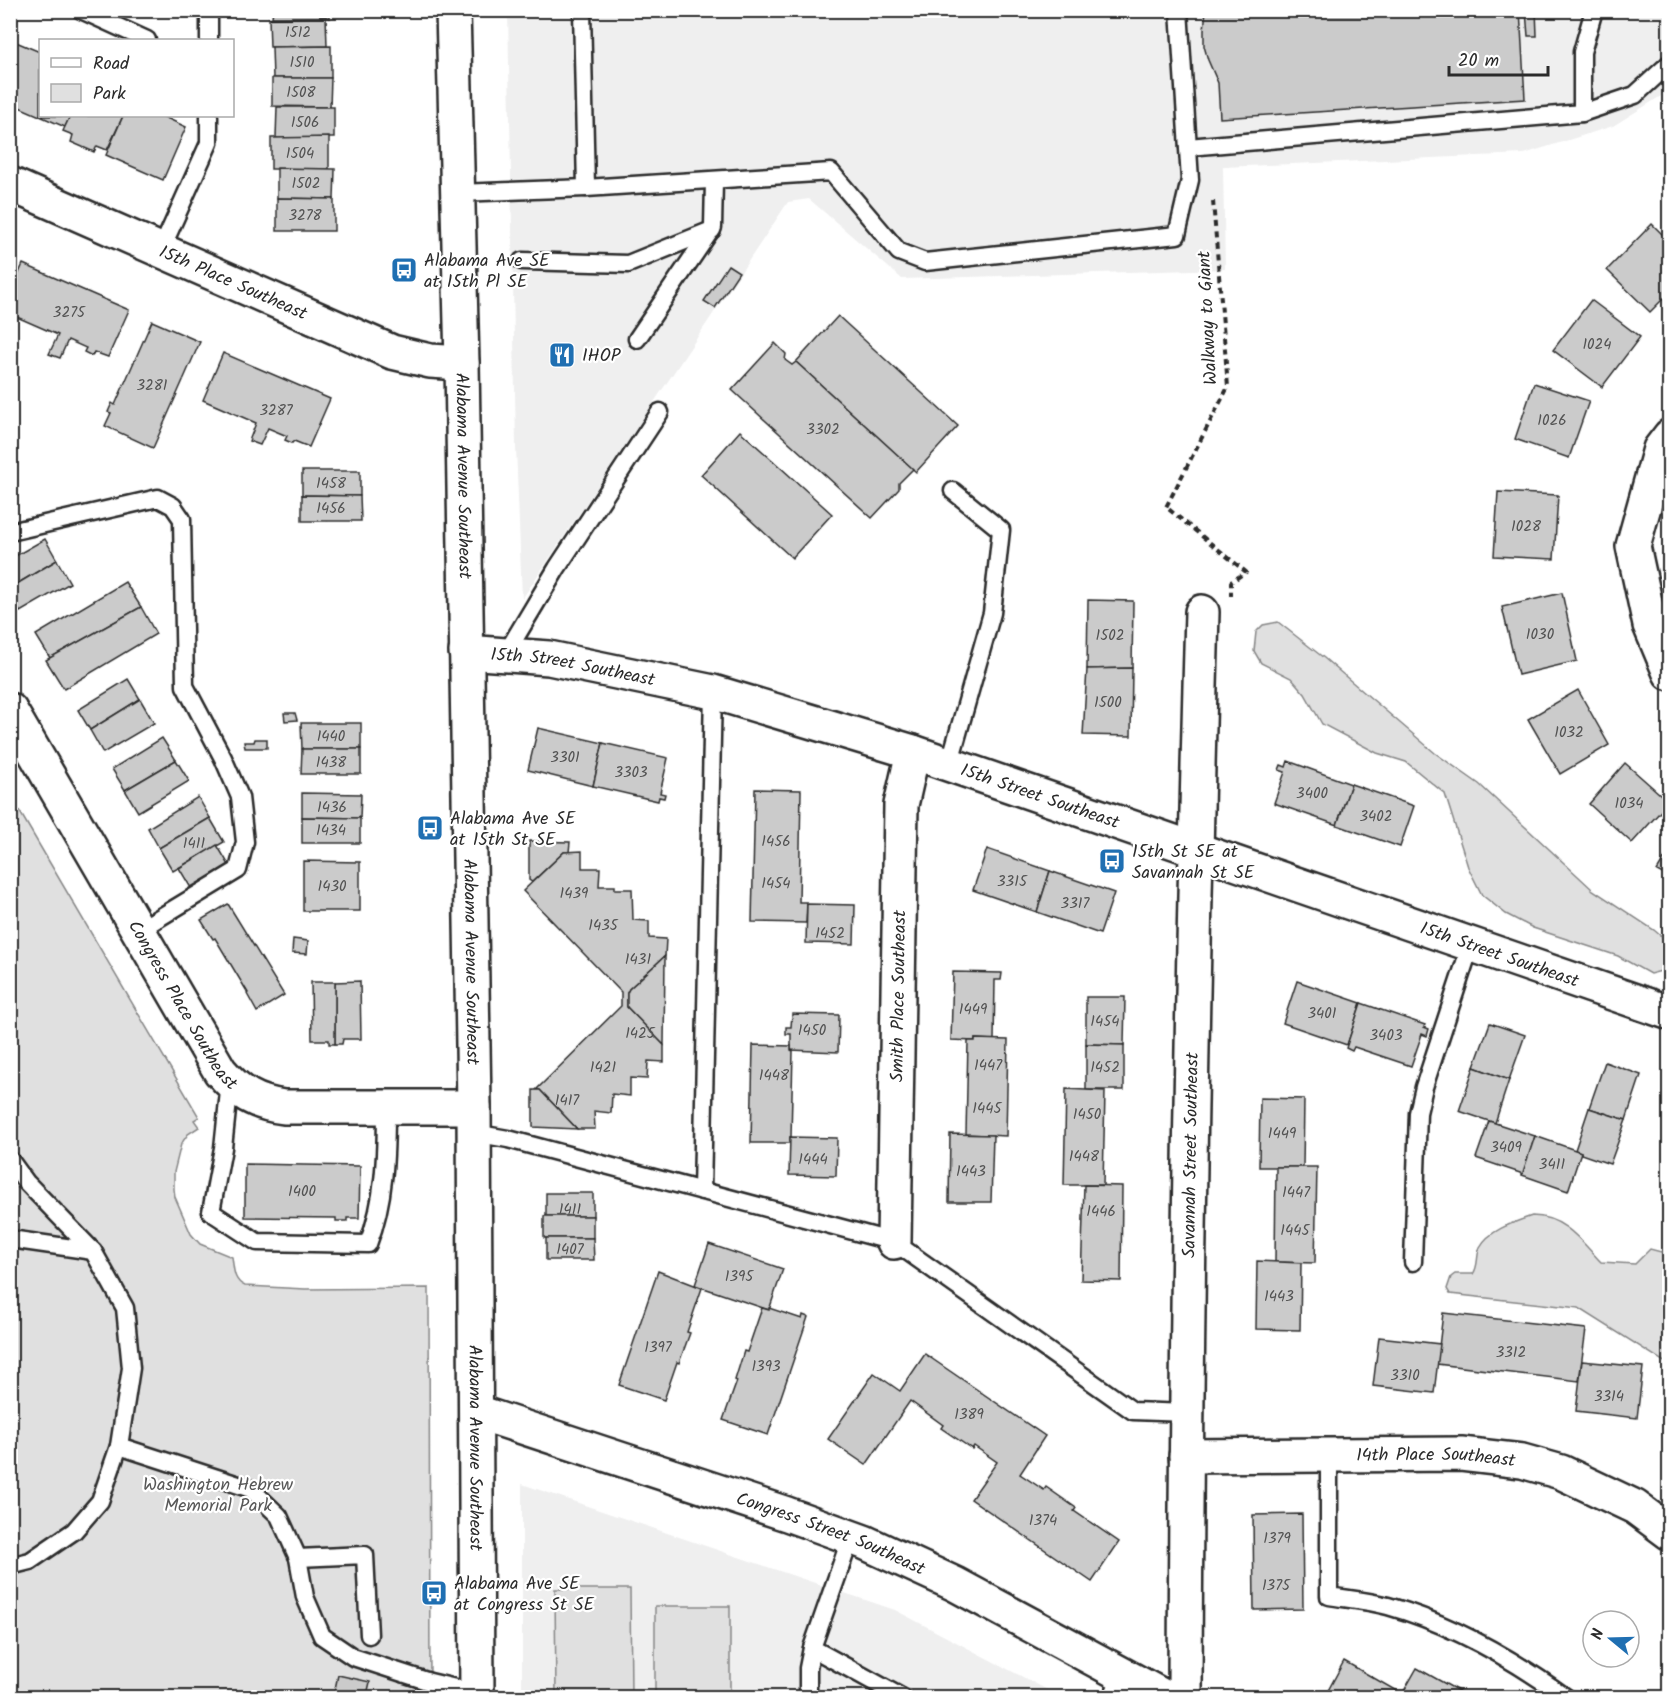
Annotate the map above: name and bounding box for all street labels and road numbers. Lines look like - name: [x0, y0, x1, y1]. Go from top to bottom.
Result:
- street label: 15th Place Southeast: [154, 238, 312, 329]
- street label: Walkway to Giant: [1190, 249, 1226, 386]
- street label: Alabama Avenue Southeast: [446, 373, 478, 580]
- street label: 15th Street Southeast: [490, 641, 658, 696]
- street label: 15th Street Southeast: [956, 756, 1124, 838]
- street label: Alabama Avenue Southeast: [454, 858, 486, 1066]
- street label: Smith Place Southeast: [884, 909, 915, 1082]
- street label: Congress Place Southeast: [119, 915, 245, 1099]
- street label: 15th Street Southeast: [1416, 915, 1583, 997]
- street label: Savannah Street Southeast: [1176, 1051, 1208, 1258]
- street label: Alabama Avenue Southeast: [459, 1345, 489, 1552]
- street label: 14th Place Southeast: [1356, 1441, 1518, 1476]
- street label: Congress Street Southeast: [732, 1485, 930, 1585]

